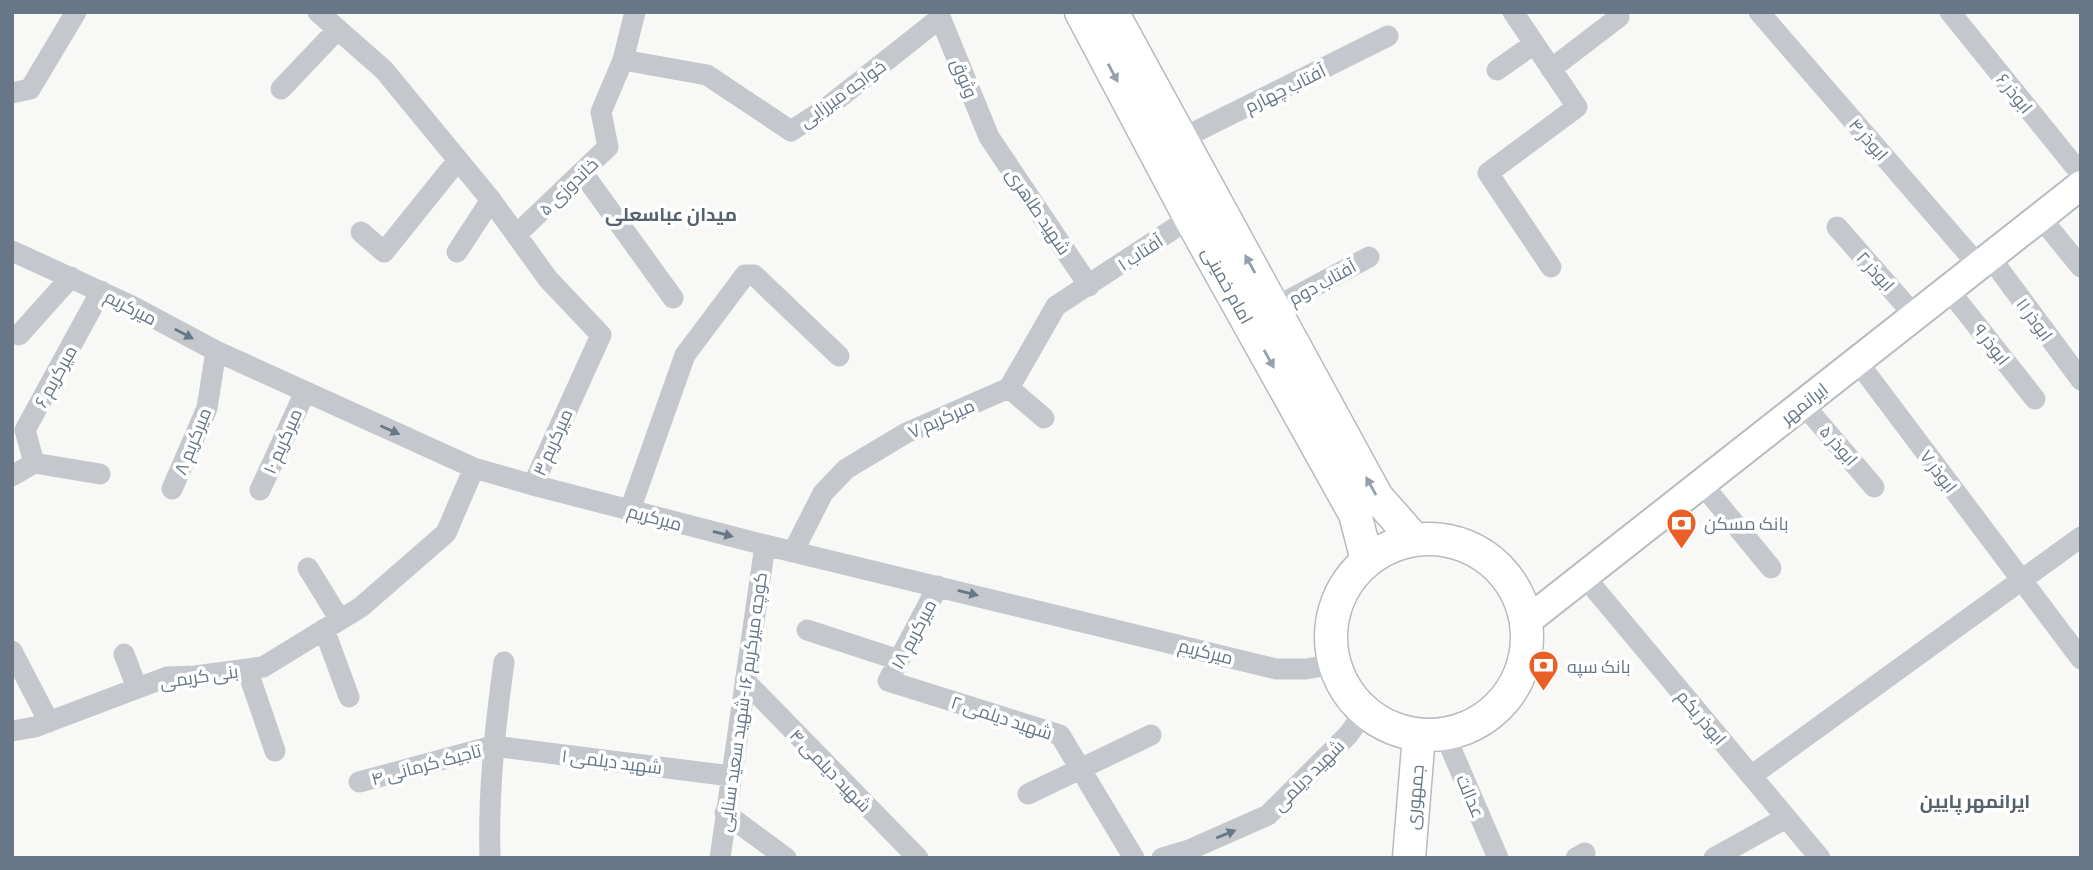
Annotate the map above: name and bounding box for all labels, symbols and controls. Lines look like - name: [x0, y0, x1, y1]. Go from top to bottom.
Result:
- street label: خواجه میرزایی: [794, 54, 890, 133]
- street label: وثوق: [945, 55, 983, 102]
- street label: آفتاب چهارم: [1241, 59, 1330, 119]
- one-way arrow: [1107, 63, 1119, 83]
- street label: ابوذر ۶: [1991, 68, 2038, 118]
- street label: ابوذر ۴: [1844, 113, 1893, 165]
- street label: خاندوزی ۵: [534, 152, 603, 220]
- street label: شهید طاهری: [1001, 164, 1076, 259]
- district label: میدان عباسعلی: [605, 202, 737, 226]
- street label: ۱ آفتاب: [1113, 229, 1167, 275]
- street label: امام خمینی: [1196, 242, 1258, 329]
- street label: ۲ ابوذر: [1852, 246, 1900, 296]
- street label: آفتاب دوم: [1284, 254, 1361, 311]
- one-way arrow: [1244, 255, 1256, 274]
- street label: میرکریم: [100, 285, 161, 331]
- street label: ابوذر ۱۱: [2011, 293, 2058, 345]
- street label: ۹ ابوذر: [1968, 319, 2015, 370]
- one-way arrow: [174, 328, 194, 340]
- street label: میرکریم ۶: [29, 341, 83, 412]
- one-way arrow: [1263, 349, 1275, 368]
- street label: ایرانمهر: [1775, 378, 1833, 430]
- street label: ۷ میرکریم: [904, 394, 978, 444]
- street label: ۸ میرکریم: [169, 404, 217, 478]
- street label: ۱۰ میرکریم: [258, 405, 308, 478]
- street label: ۳ میرکریم: [527, 405, 578, 480]
- street label: ۵ ابوذر: [1815, 420, 1863, 471]
- one-way arrow: [380, 424, 400, 436]
- street label: ۷ ابوذر: [1915, 445, 1962, 497]
- one-way arrow: [1365, 476, 1377, 495]
- street label: میرکریم: [625, 499, 685, 537]
- bank icon: بانک مسکن: [1664, 506, 1698, 550]
- place label: بانک مسکن: [1704, 512, 1789, 535]
- one-way arrow: [712, 529, 734, 540]
- street label: کوچه میرکریم ۱۶-شهید سعید سنایی: [713, 571, 773, 834]
- one-way arrow: [957, 588, 979, 599]
- street label: ۱۸ میرکریم: [885, 595, 942, 674]
- street label: میرکریم: [1176, 634, 1236, 670]
- bank icon: بانک سپه: [1527, 649, 1561, 693]
- place label: بانک سپه: [1567, 655, 1631, 678]
- street label: بنی کریمی: [158, 660, 240, 693]
- street label: ابوذر یکم: [1671, 685, 1731, 750]
- street label: ۲ شهید دیلمی: [948, 690, 1055, 745]
- street label: ۴ شهید دیلمی: [785, 724, 876, 817]
- street label: شهید دیلمی: [1268, 735, 1349, 816]
- street label: تاجیک کرمانی ۴: [368, 739, 484, 790]
- street label: شهید دیلمی ۱: [560, 744, 664, 779]
- street label: جمهوری: [1400, 764, 1429, 831]
- street label: عدالت: [1452, 771, 1490, 821]
- district label: ایرانمهر پایین: [1920, 789, 2030, 815]
- one-way arrow: [1216, 829, 1237, 840]

